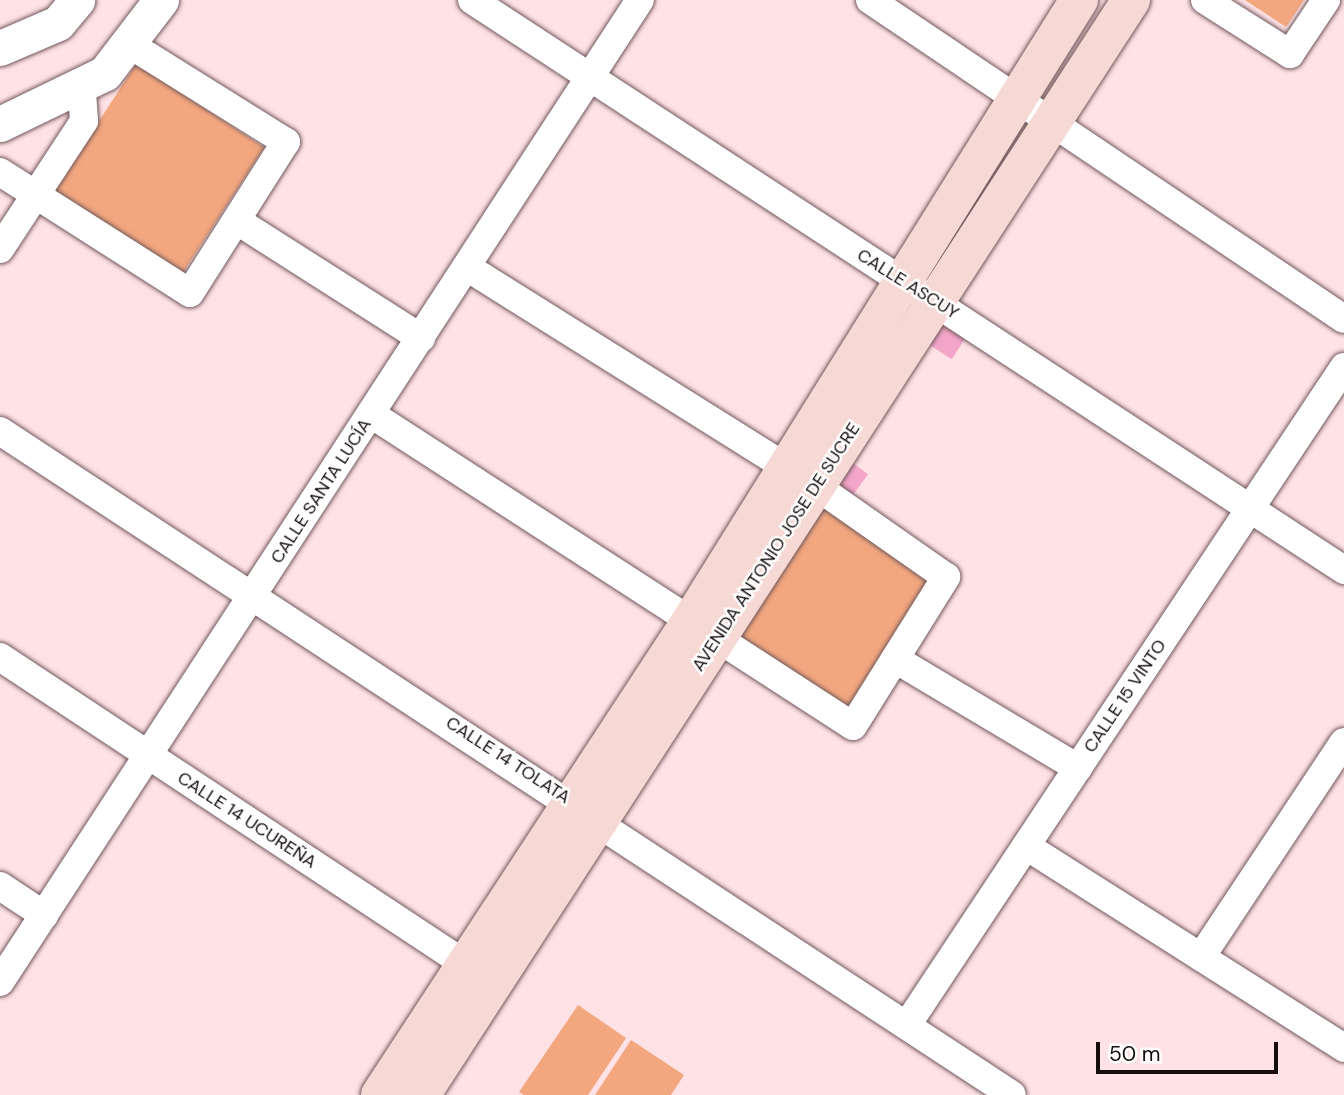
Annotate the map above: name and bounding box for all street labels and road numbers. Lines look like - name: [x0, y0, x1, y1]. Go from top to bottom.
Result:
- street label: CALLE ASCUY: [853, 244, 963, 324]
- street label: CALLE SANTA LUCÍA: [266, 414, 376, 568]
- street label: AVENIDA ANTONIO JOSE DE SUCRE: [687, 419, 865, 675]
- street label: CALLE 15 VINTO: [1079, 635, 1171, 757]
- street label: CALLE 14 TOLATA: [442, 712, 574, 808]
- street label: CALLE 14 UCUREÑA: [173, 767, 321, 873]

